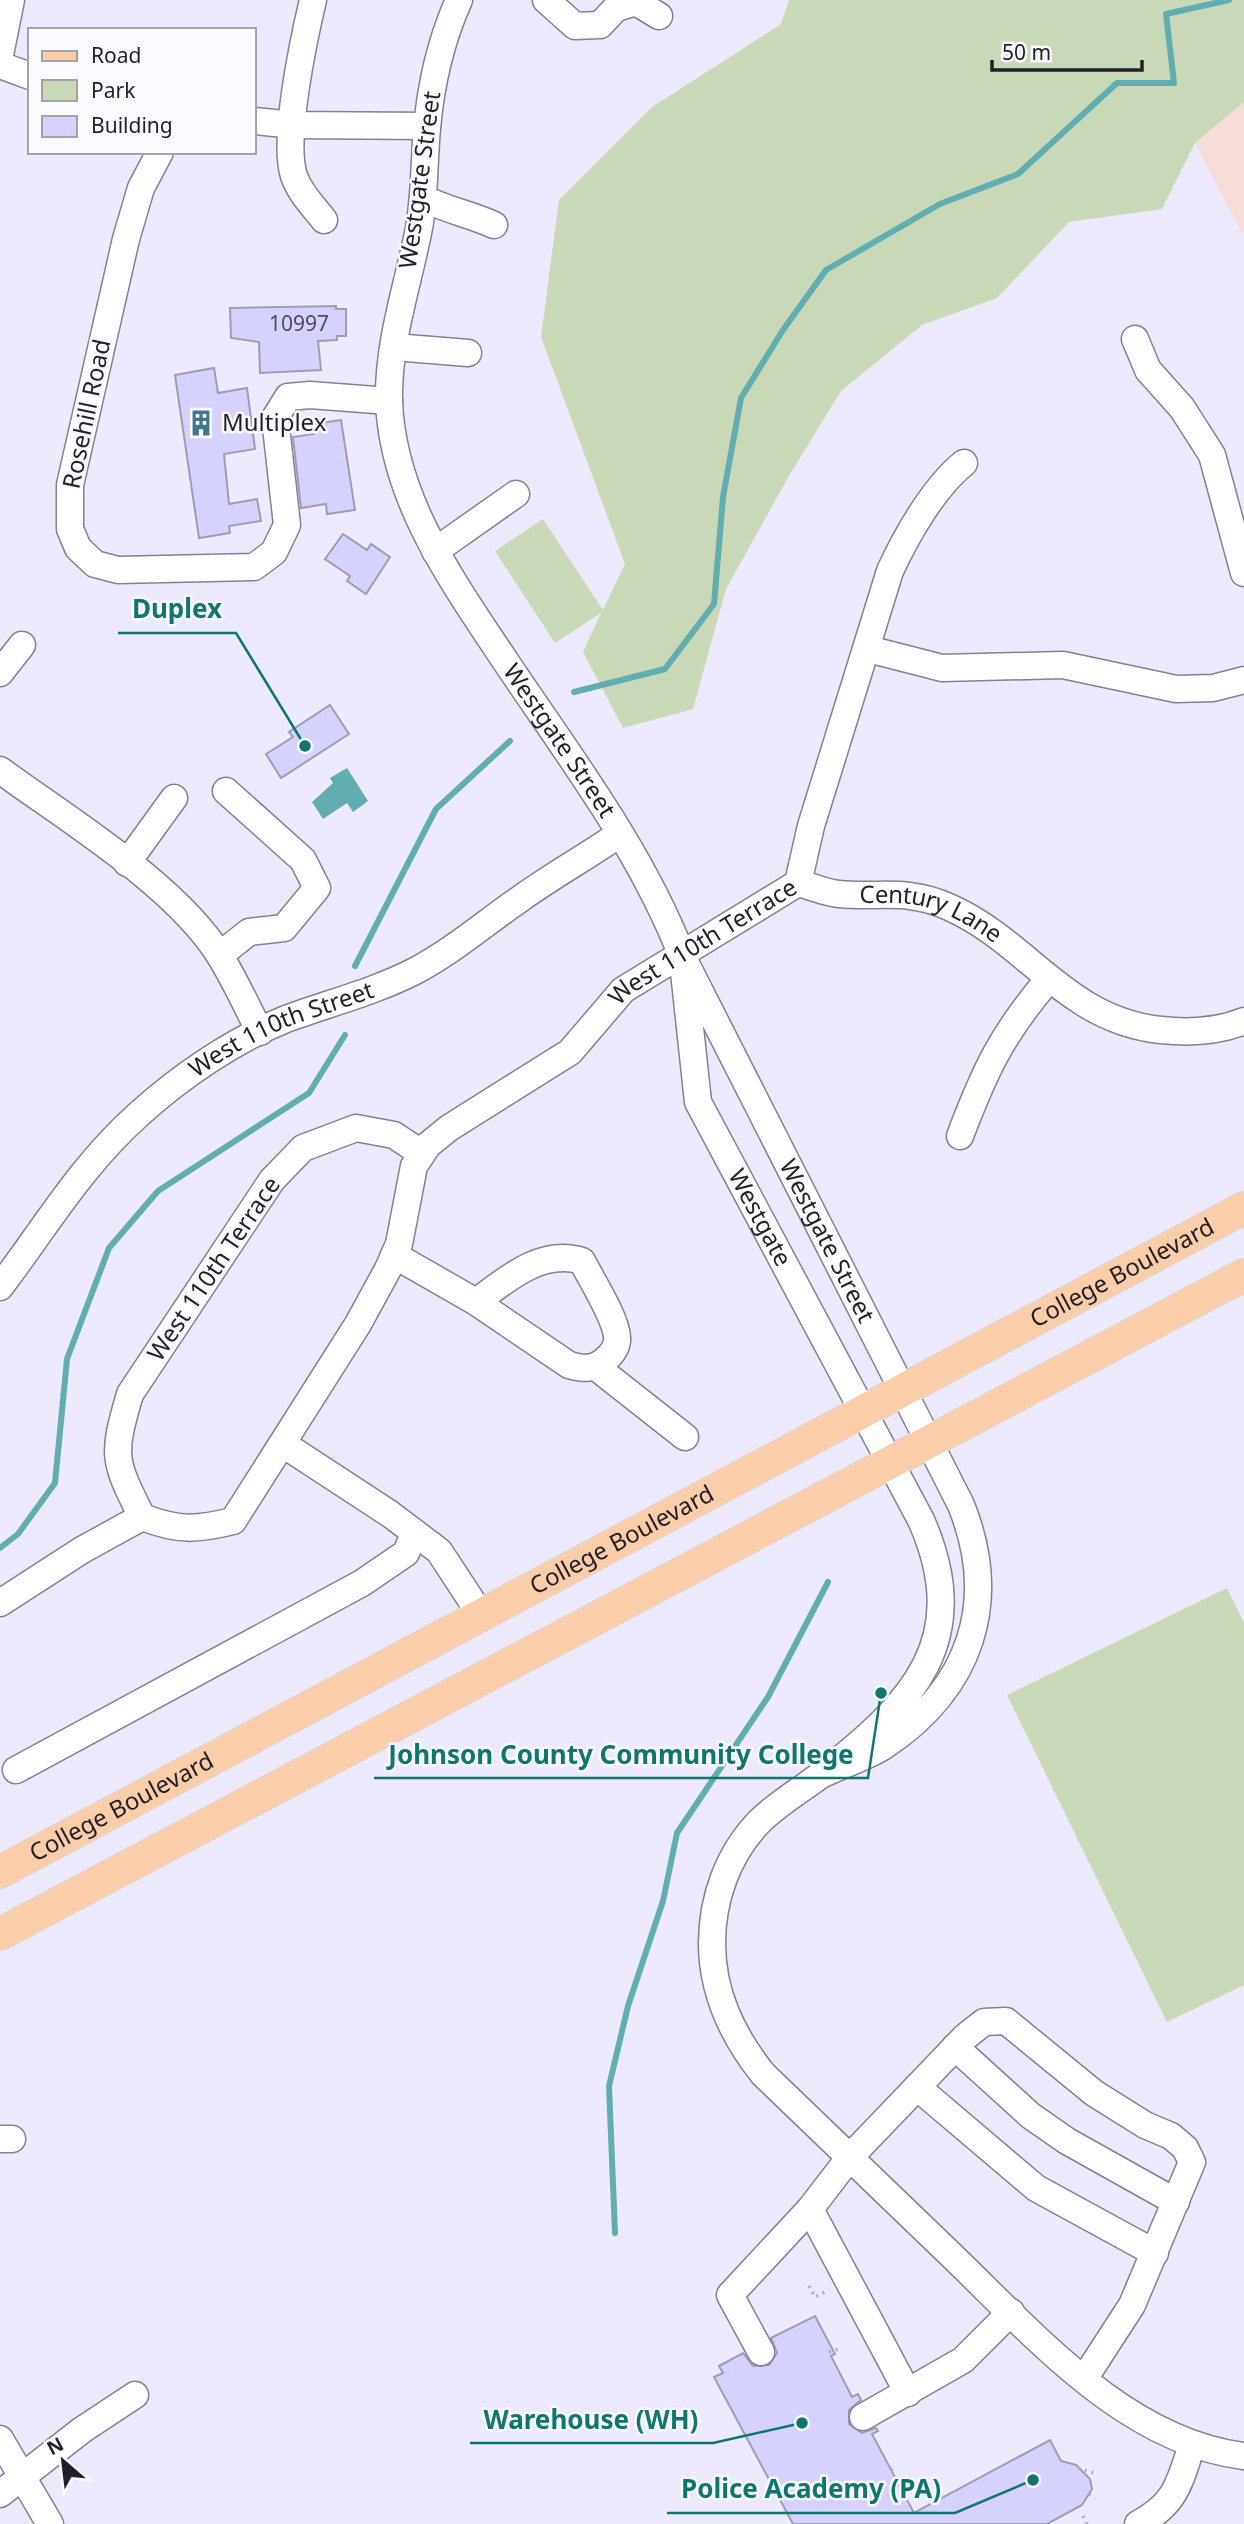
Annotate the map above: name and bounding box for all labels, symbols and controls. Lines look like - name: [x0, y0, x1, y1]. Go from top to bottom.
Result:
- legend: [28, 28, 256, 154]
- scale bar: [992, 28, 1142, 72]
- text: 50 m: [1002, 38, 1051, 66]
- text: Road: [91, 41, 141, 69]
- text: Park: [91, 76, 136, 104]
- street label: Westgate Street: [390, 88, 447, 271]
- text: Building: [91, 111, 173, 139]
- house number: 10997: [269, 309, 329, 337]
- street label: Rosehill Road: [54, 336, 117, 491]
- place label: Multiplex: [222, 405, 327, 438]
- building icon: Multiplex: [186, 408, 216, 438]
- callout: Duplex: [118, 586, 236, 633]
- text: Duplex: [132, 590, 222, 626]
- street label: Westgate Street: [497, 656, 625, 824]
- street label: West 110th Terrace: [600, 870, 802, 1011]
- street label: Century Lane: [859, 877, 1010, 949]
- street label: West 110th Street: [182, 972, 378, 1084]
- street label: Westgate Street: [773, 1153, 884, 1328]
- street label: Westgate: [722, 1163, 801, 1272]
- street label: West 110th Terrace: [139, 1169, 287, 1367]
- street label: College Boulevard: [1024, 1209, 1219, 1334]
- street label: College Boulevard: [523, 1476, 719, 1601]
- callout: Johnson County Community College: [374, 1731, 868, 1778]
- text: Johnson County Community College: [386, 1736, 854, 1772]
- street label: College Boulevard: [23, 1743, 219, 1868]
- callout: Warehouse (WH): [470, 2396, 713, 2443]
- text: Warehouse (WH): [484, 2401, 698, 2437]
- north arrow: [28, 2426, 98, 2496]
- text: N: [42, 2431, 68, 2461]
- callout: Police Academy (PA): [667, 2466, 955, 2513]
- text: Police Academy (PA): [681, 2470, 941, 2506]

